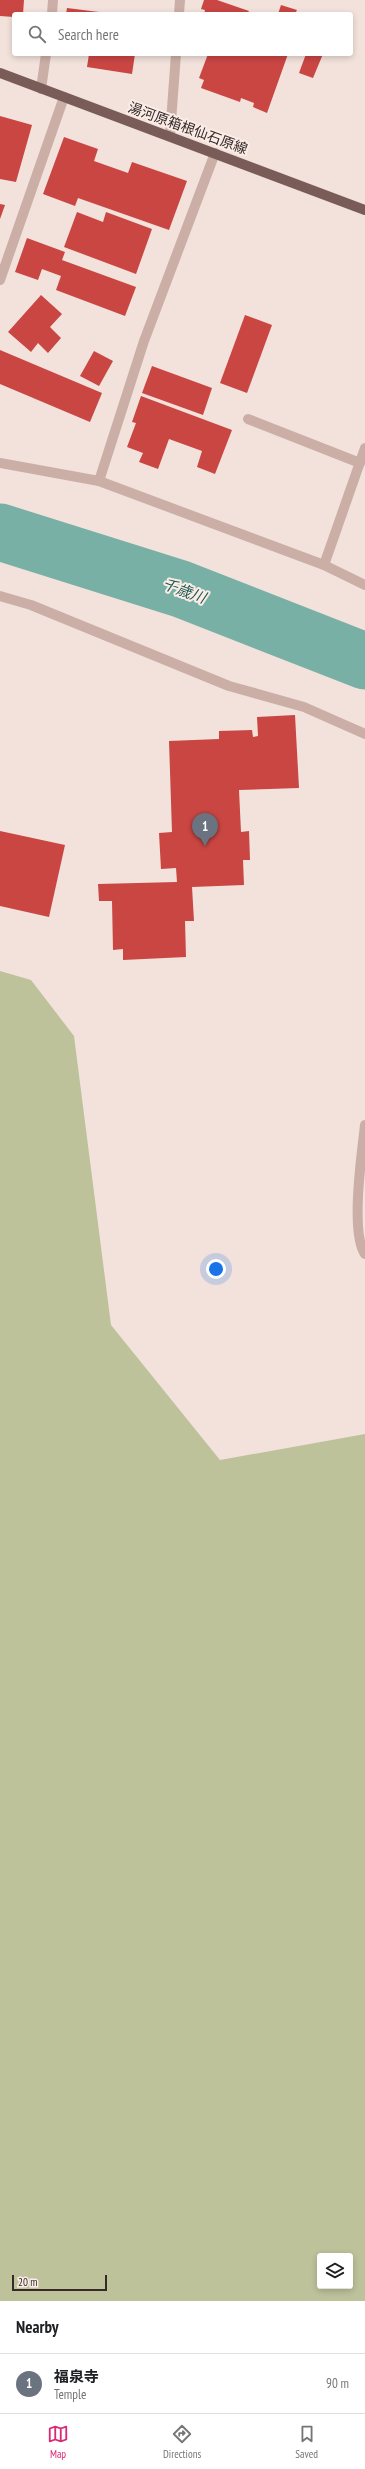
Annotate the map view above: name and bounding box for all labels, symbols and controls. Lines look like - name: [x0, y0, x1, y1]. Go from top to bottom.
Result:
- search box: [12, 12, 353, 56]
- icon: search: [26, 23, 48, 45]
- text: Search here: [58, 25, 119, 44]
- street label: 湯河原箱根仙石原線: [126, 98, 250, 158]
- water label: 千歳川: [160, 574, 210, 608]
- pin: 1: [192, 813, 218, 846]
- your location: [206, 1259, 226, 1279]
- map controls: [317, 2253, 353, 2289]
- button: layers: [317, 2253, 353, 2289]
- scale bar: [12, 2273, 107, 2292]
- text: 20 m: [18, 2275, 37, 2289]
- text: Nearby: [16, 2316, 59, 2338]
- text: 福泉寺: [54, 2367, 99, 2386]
- text: 1: [26, 2375, 32, 2392]
- text: 90 m: [326, 2375, 349, 2392]
- text: Temple: [54, 2386, 86, 2403]
- tab: Map: [47, 2423, 69, 2461]
- tab: Directions: [163, 2423, 201, 2461]
- tab: Saved: [295, 2423, 318, 2461]

